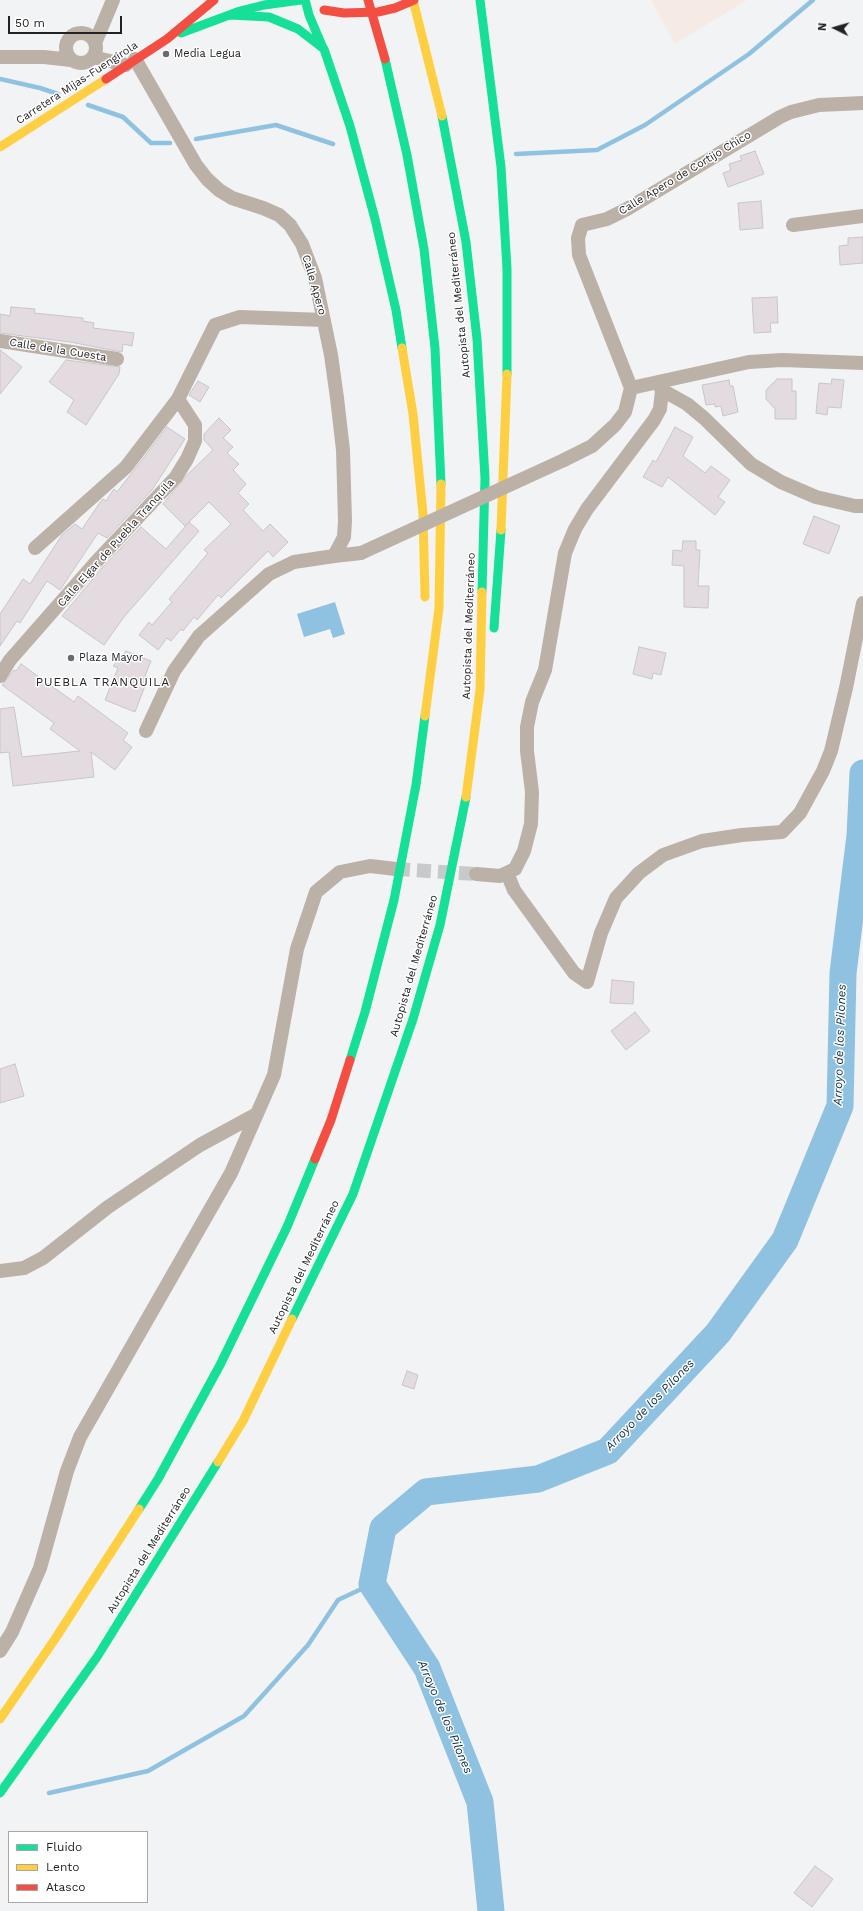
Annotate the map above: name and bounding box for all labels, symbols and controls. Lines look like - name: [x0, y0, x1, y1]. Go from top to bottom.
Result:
- scale bar: [10, 8, 124, 34]
- north arrow: [815, 8, 855, 48]
- text: 50 m: [15, 16, 45, 30]
- text: N: [816, 22, 829, 32]
- street label: Carretera Mijas-Fuengirola: [14, 39, 140, 127]
- place label: Media Legua: [174, 47, 241, 61]
- marker: Media Legua: [161, 49, 171, 59]
- street label: Calle Apero de Cortijo Chico: [616, 128, 754, 218]
- street label: Autopista del Mediterráneo: [445, 231, 473, 379]
- street label: Calle Apero: [299, 253, 329, 317]
- street label: Calle de la Cuesta: [8, 336, 108, 364]
- street label: Calle Elgar de Puebla Tranquila: [55, 476, 177, 610]
- street label: Autopista del Mediterráneo: [460, 552, 478, 700]
- place label: Plaza Mayor: [79, 651, 143, 665]
- marker: Plaza Mayor: [66, 653, 76, 663]
- district label: PUEBLA TRANQUILA: [36, 675, 170, 689]
- street label: Autopista del Mediterráneo: [387, 894, 441, 1038]
- water label: Arroyo de los Pilones: [831, 984, 849, 1106]
- street label: Autopista del Mediterráneo: [266, 1198, 342, 1336]
- water label: Arroyo de los Pilones: [603, 1356, 697, 1454]
- street label: Autopista del Mediterráneo: [104, 1484, 194, 1616]
- water label: Arroyo de los Pilones: [415, 1658, 475, 1776]
- legend: [8, 1831, 148, 1903]
- text: Fluido: [46, 1840, 82, 1854]
- text: Lento: [46, 1860, 80, 1874]
- text: Atasco: [46, 1880, 86, 1894]

